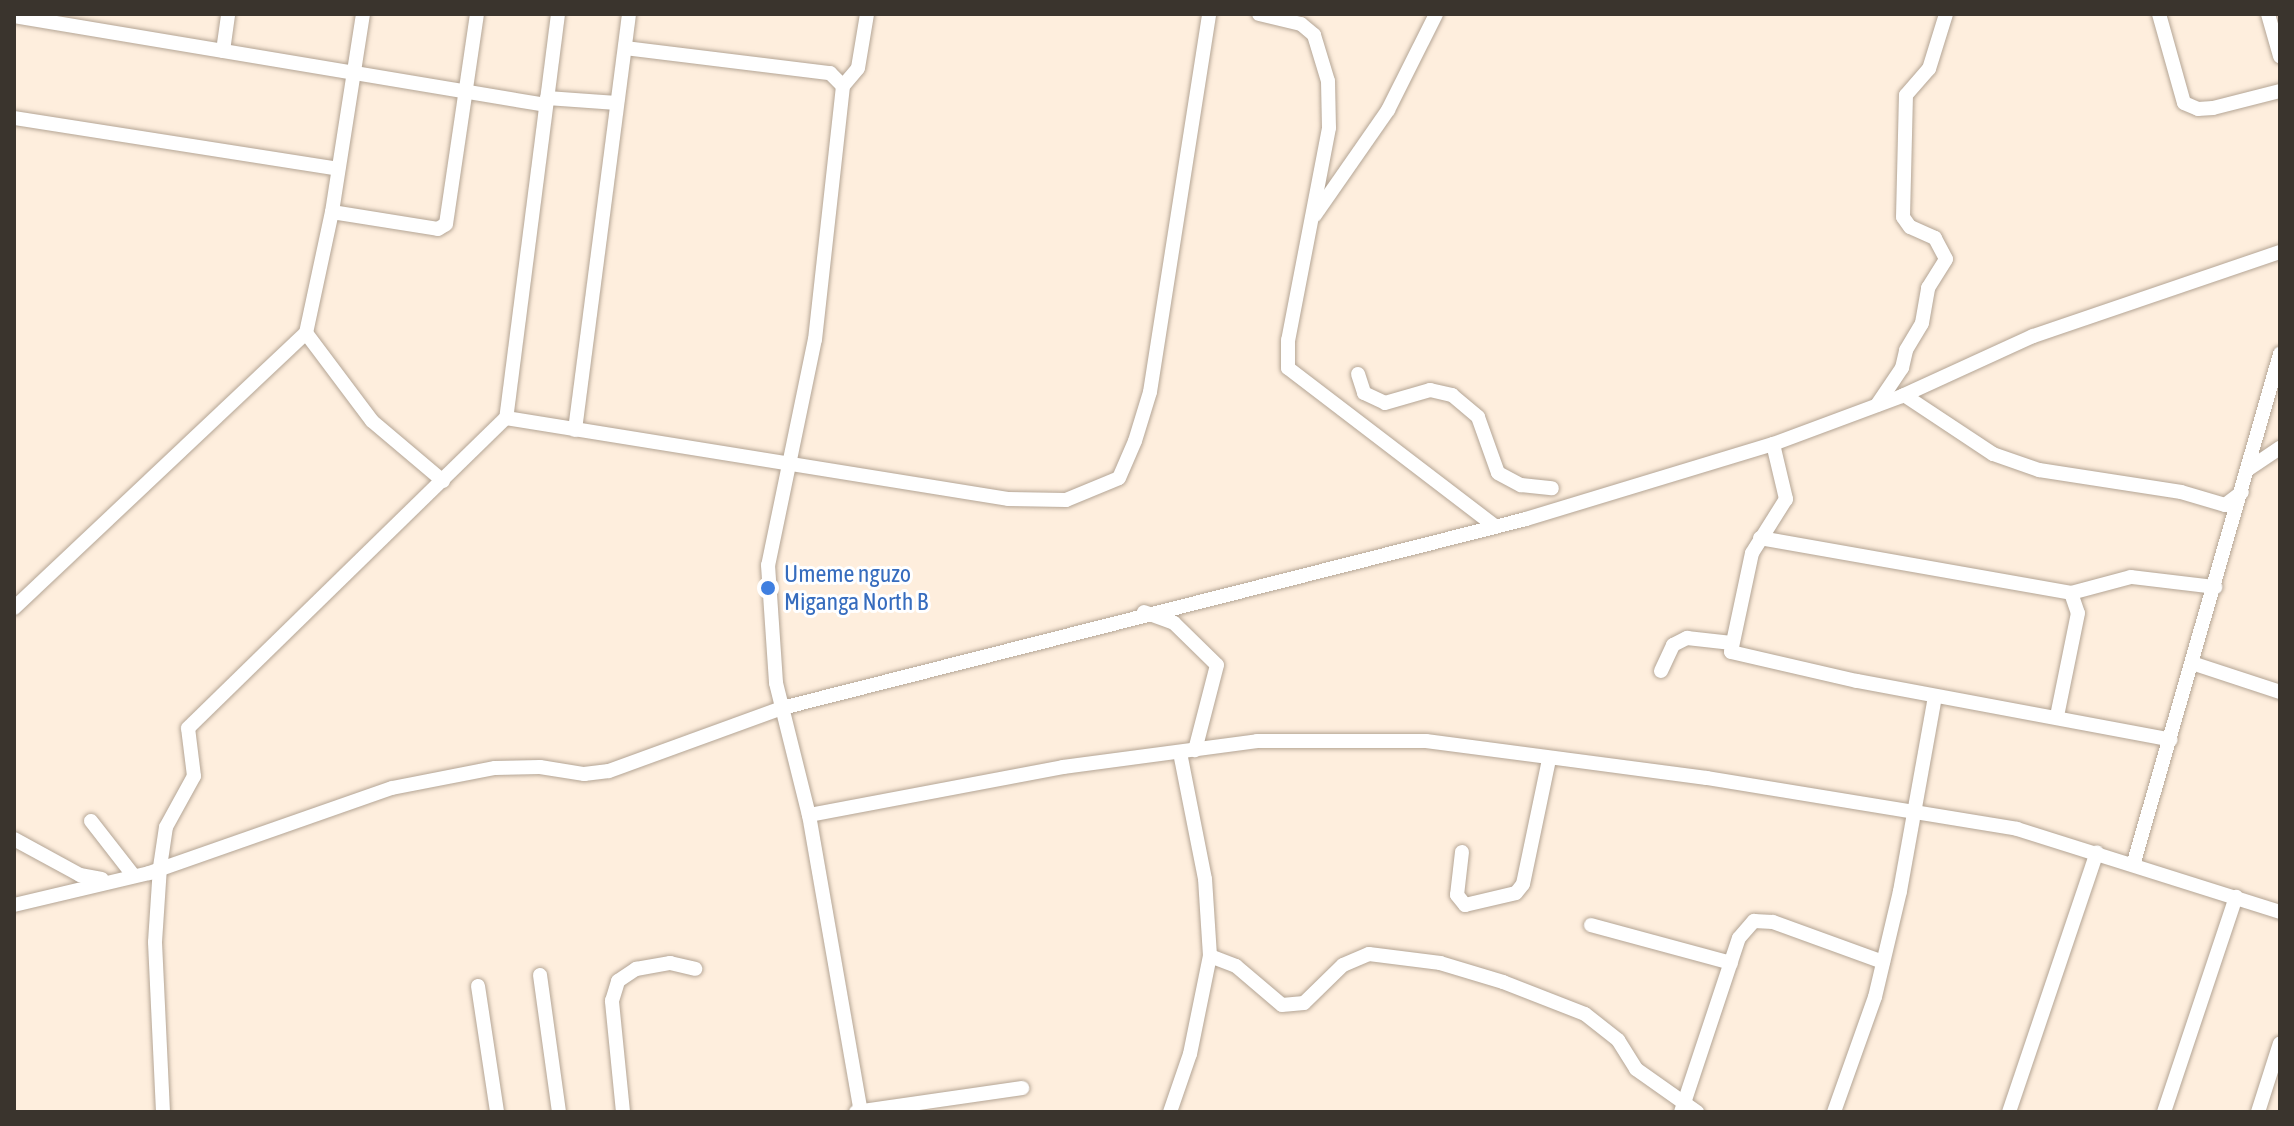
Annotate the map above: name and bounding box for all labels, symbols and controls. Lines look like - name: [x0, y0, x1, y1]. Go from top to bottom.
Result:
- place label: Umeme nguzo Miganga North B: [784, 560, 928, 616]
- marker: Umeme nguzo Miganga North B: [759, 579, 777, 597]

